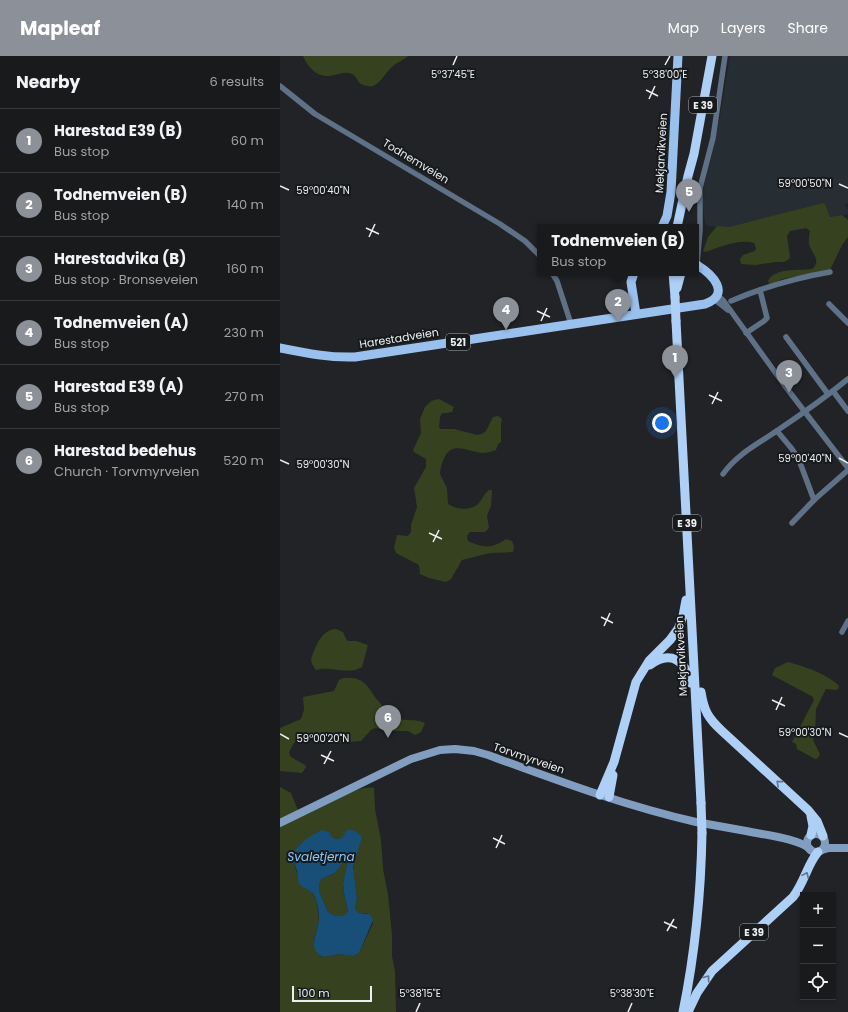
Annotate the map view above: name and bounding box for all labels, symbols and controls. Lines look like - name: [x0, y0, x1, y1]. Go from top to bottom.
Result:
- text: Mapleaf: [20, 15, 100, 42]
- text: Map: [668, 18, 699, 38]
- text: Layers: [721, 18, 765, 38]
- text: Share: [787, 18, 828, 38]
- text: 5°37'45"E: [431, 67, 475, 82]
- text: 5°38'00"E: [643, 67, 687, 82]
- text: Nearby: [16, 70, 80, 94]
- text: 6 results: [210, 72, 264, 91]
- road number: E 39: [689, 97, 717, 113]
- street label: Mekjarvikveien: [651, 112, 671, 194]
- text: Harestad E39 (B): [54, 120, 183, 141]
- text: 1: [27, 131, 31, 150]
- text: 60 m: [231, 131, 264, 150]
- street label: Todnemveien: [380, 135, 452, 187]
- text: Bus stop: [54, 142, 109, 161]
- text: 59°00'50"N: [778, 176, 832, 191]
- pin: 5: [676, 179, 702, 212]
- text: 59°00'40"N: [296, 183, 350, 198]
- text: Todnemveien (B): [54, 184, 188, 205]
- text: 2: [25, 195, 33, 214]
- text: 140 m: [227, 195, 264, 214]
- text: Bus stop: [54, 206, 109, 225]
- popup: [537, 224, 699, 276]
- text: Todnemveien (B): [551, 230, 685, 251]
- text: Harestadvika (B): [54, 248, 186, 269]
- text: Bus stop: [551, 252, 606, 271]
- text: 3: [25, 259, 33, 278]
- text: 160 m: [227, 259, 264, 278]
- text: Bus stop · Bronseveien: [54, 270, 198, 289]
- pin: 2: [605, 289, 631, 322]
- pin: 4: [493, 297, 519, 330]
- text: Todnemveien (A): [54, 312, 189, 333]
- text: 4: [25, 323, 33, 342]
- text: 230 m: [224, 323, 264, 342]
- street label: Harestadveien: [358, 324, 440, 352]
- text: Bus stop: [54, 334, 109, 353]
- road number: 521: [446, 334, 470, 350]
- pin: 1: [662, 345, 688, 378]
- pin: 3: [776, 360, 802, 393]
- text: Harestad E39 (A): [54, 376, 184, 397]
- text: 5: [25, 387, 33, 406]
- text: 270 m: [224, 387, 264, 406]
- text: Bus stop: [54, 398, 109, 417]
- your location: [652, 413, 672, 433]
- text: Harestad bedehus: [54, 440, 196, 461]
- text: 6: [25, 451, 33, 470]
- text: 520 m: [223, 451, 264, 470]
- text: 59°00'40"N: [778, 451, 832, 466]
- text: 59°00'30"N: [297, 457, 349, 472]
- text: Church · Torvmyrveien: [54, 462, 199, 481]
- road number: E 39: [673, 515, 701, 531]
- street label: Mekjarvikveien: [671, 615, 691, 697]
- pin: 6: [375, 705, 401, 738]
- text: 59°00'30"N: [779, 725, 831, 740]
- text: 59°00'20"N: [297, 731, 349, 746]
- street label: Torvmyrveien: [491, 738, 567, 778]
- one-way arrow: [776, 780, 784, 788]
- water label: Svaletjerna: [287, 848, 355, 865]
- one-way arrow: [801, 871, 809, 879]
- map controls: [800, 892, 836, 1000]
- button: +: [800, 892, 836, 928]
- road number: E 39: [740, 924, 768, 940]
- button: −: [800, 928, 836, 964]
- button: locate: [800, 964, 836, 1000]
- one-way arrow: [702, 975, 709, 982]
- scale bar: [292, 984, 372, 1003]
- text: 100 m: [298, 985, 330, 1001]
- text: 5°38'15"E: [399, 986, 441, 1001]
- text: 5°38'30"E: [610, 986, 654, 1001]

